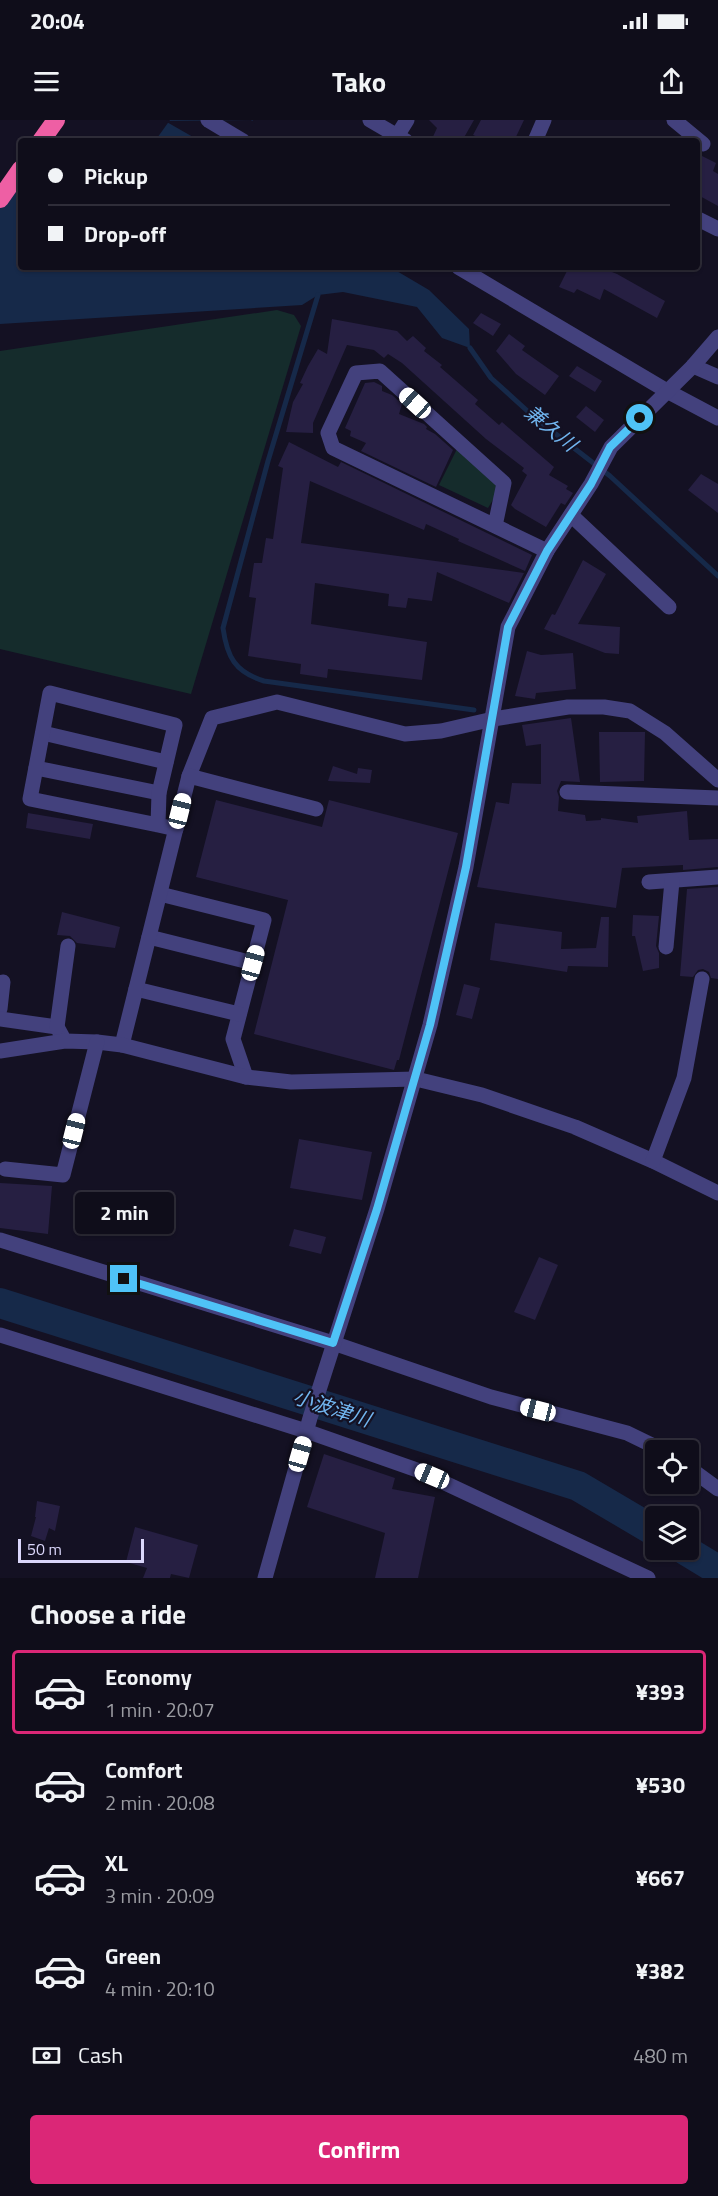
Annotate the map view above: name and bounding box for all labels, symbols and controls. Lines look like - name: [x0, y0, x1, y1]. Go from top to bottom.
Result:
- text: 20:04: [30, 4, 85, 38]
- text: Tako: [332, 61, 386, 102]
- icon: menu: [30, 65, 63, 98]
- icon: share: [655, 65, 688, 98]
- text: Pickup: [84, 159, 148, 193]
- text: Drop-off: [84, 217, 166, 251]
- car: [396, 384, 434, 422]
- water label: 兼久川: [518, 397, 586, 460]
- route start: [626, 404, 653, 431]
- car: [167, 791, 193, 831]
- car: [240, 943, 266, 983]
- car: [61, 1111, 87, 1151]
- callout: 2 min: [74, 1192, 174, 1234]
- text: 2 min: [100, 1197, 149, 1228]
- route end: [110, 1265, 137, 1292]
- water label: 小波津川: [289, 1380, 377, 1435]
- car: [518, 1397, 558, 1423]
- car: [286, 1434, 314, 1474]
- map controls: [645, 1440, 699, 1560]
- button: locate: [645, 1440, 699, 1494]
- car: [412, 1461, 452, 1491]
- button: layers: [645, 1506, 699, 1560]
- scale bar: [18, 1536, 144, 1564]
- text: 50 m: [27, 1537, 62, 1561]
- text: Choose a ride: [30, 1593, 186, 1634]
- text: Economy: [105, 1660, 192, 1694]
- icon: car: [33, 1665, 87, 1719]
- text: ¥393: [636, 1675, 685, 1709]
- text: 1 min · 20:07: [105, 1694, 215, 1725]
- text: Comfort: [105, 1753, 183, 1787]
- icon: car: [33, 1758, 87, 1812]
- text: ¥530: [636, 1768, 685, 1802]
- text: 2 min · 20:08: [105, 1787, 215, 1818]
- text: XL: [105, 1846, 128, 1880]
- icon: car: [33, 1851, 87, 1905]
- text: ¥667: [636, 1861, 685, 1895]
- text: 3 min · 20:09: [105, 1880, 215, 1911]
- text: Green: [105, 1939, 161, 1973]
- icon: car: [33, 1944, 87, 1998]
- text: ¥382: [636, 1954, 685, 1988]
- text: 4 min · 20:10: [105, 1973, 215, 2004]
- text: Cash: [78, 2038, 123, 2072]
- icon: cash: [30, 2039, 63, 2072]
- text: 480 m: [633, 2040, 688, 2071]
- button: Confirm: [30, 2115, 688, 2184]

